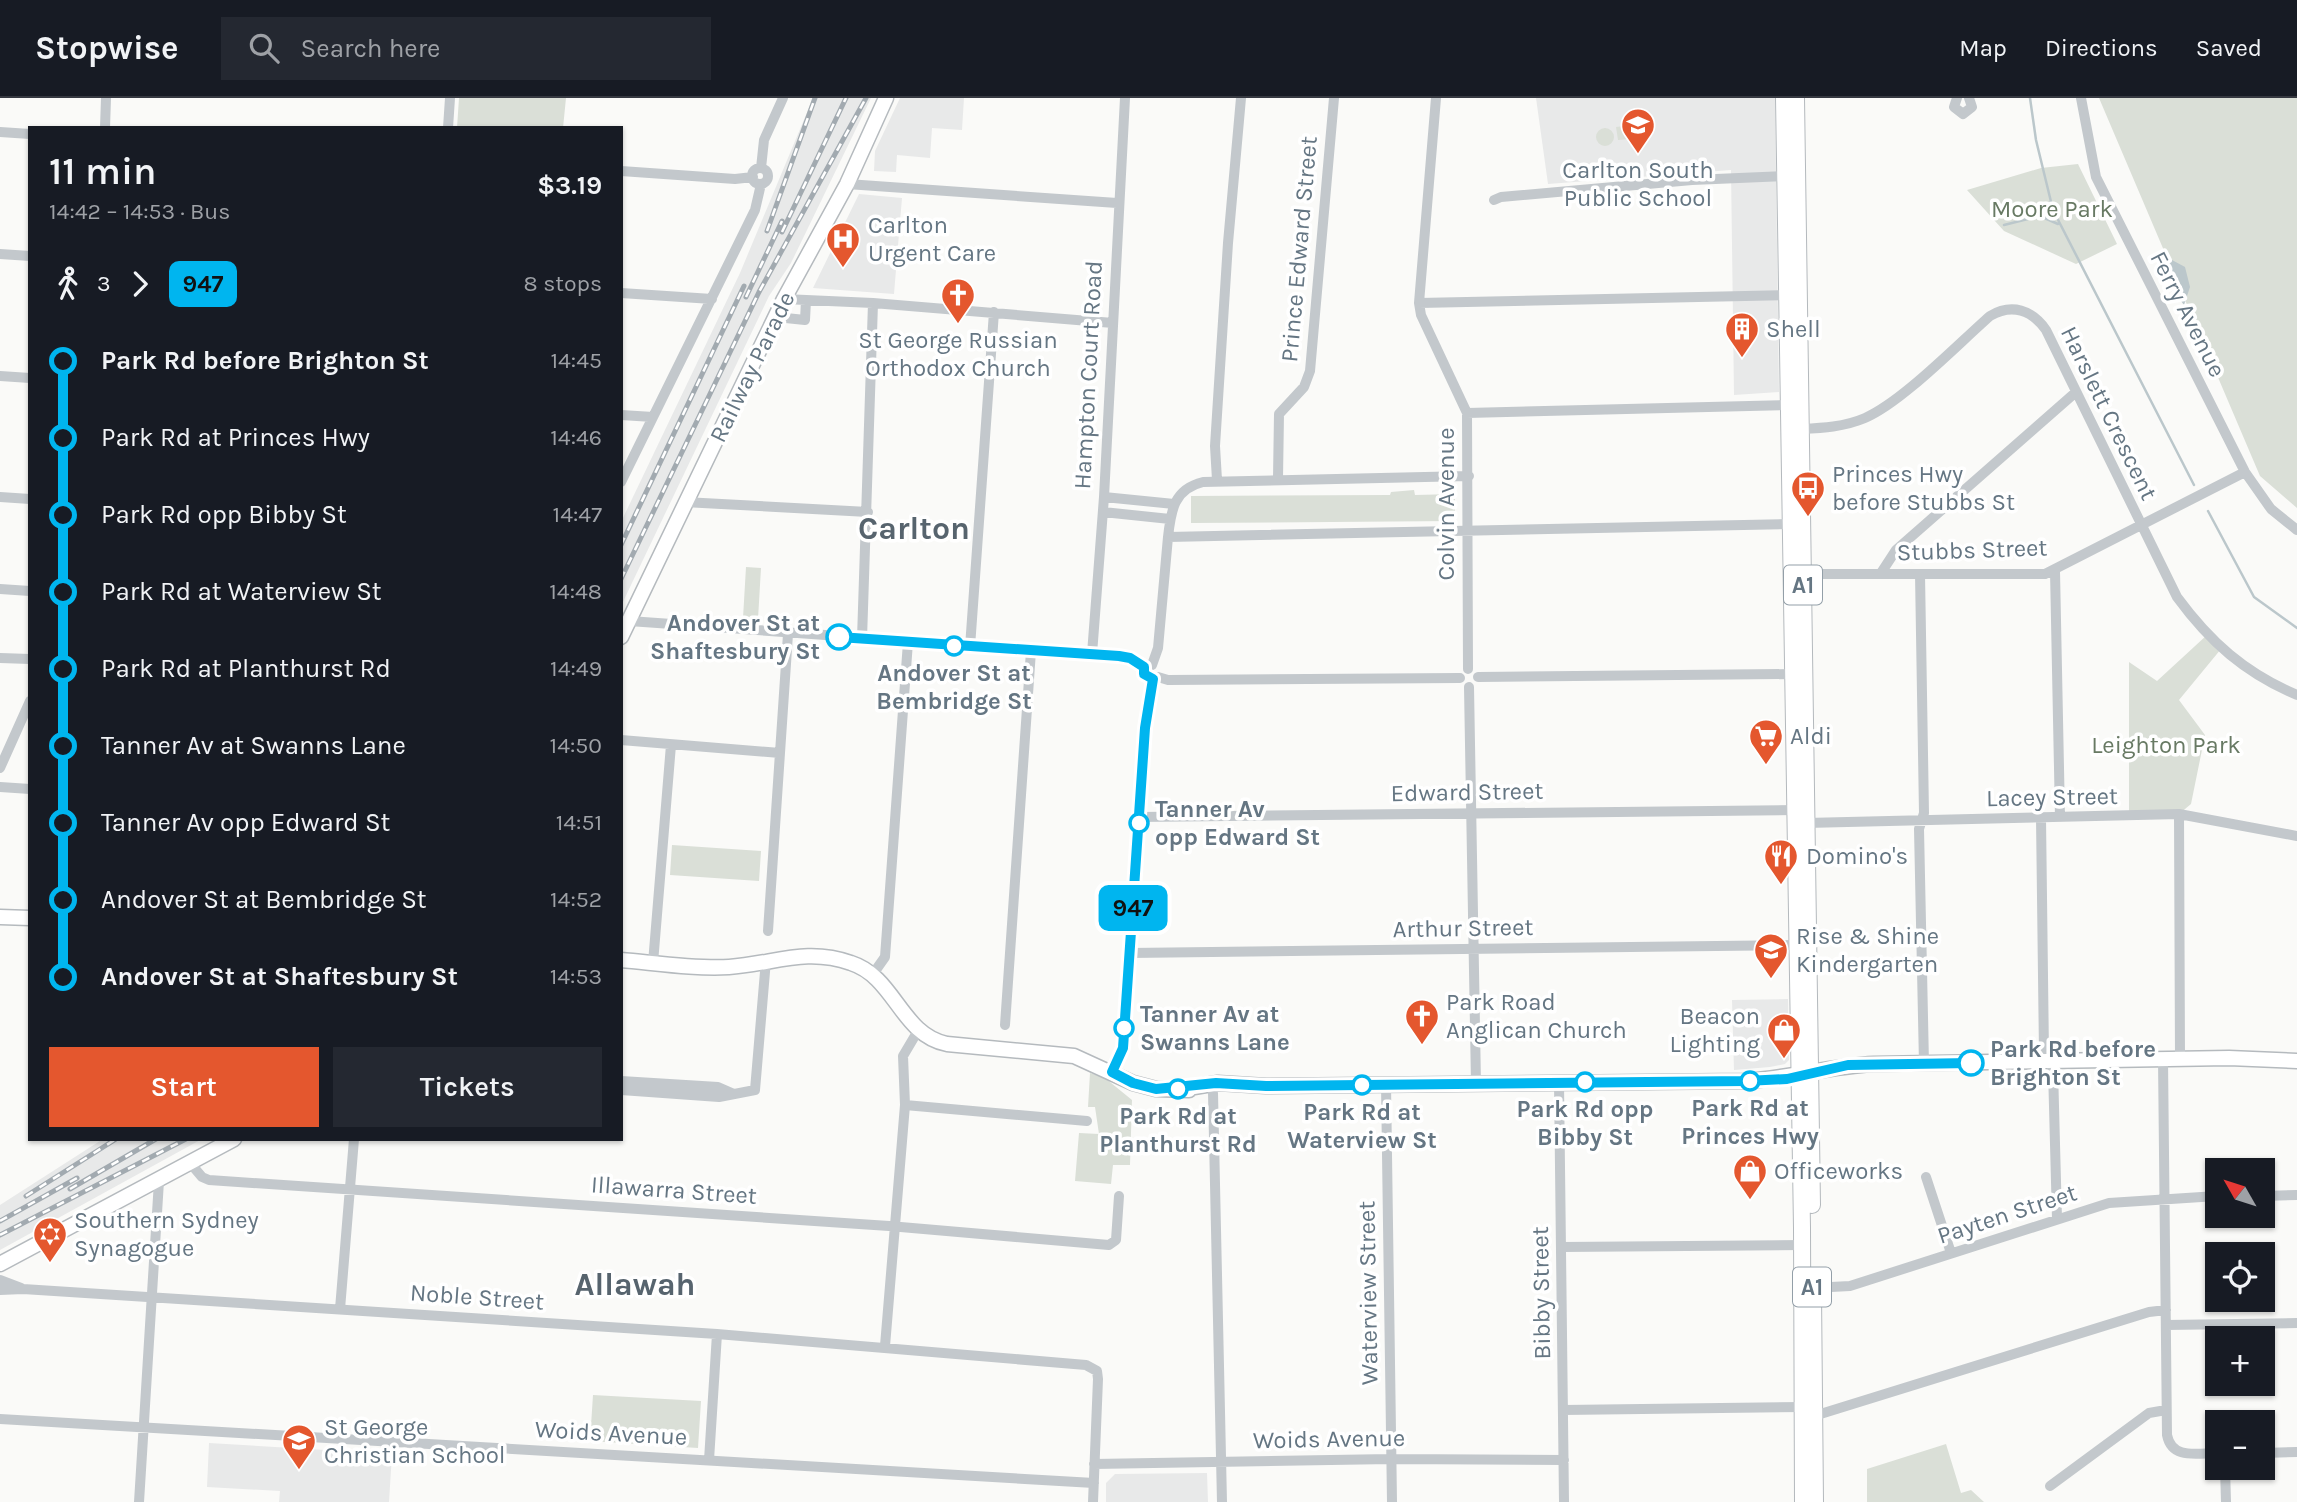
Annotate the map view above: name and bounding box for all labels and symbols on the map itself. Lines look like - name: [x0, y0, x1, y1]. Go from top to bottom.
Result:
- school or university icon: Carlton South Public School: [1619, 106, 1657, 155]
- street label: Prince Edward Street: [1275, 135, 1323, 363]
- place label: Carlton South Public School: [1562, 156, 1714, 212]
- park label: Moore Park: [1991, 195, 2113, 223]
- place label: Carlton Urgent Care: [868, 211, 996, 267]
- hospital icon: Carlton Urgent Care: [824, 220, 862, 269]
- street label: Ferry Avenue: [2144, 246, 2232, 382]
- street label: Hampton Court Road: [1068, 260, 1108, 490]
- church icon: St George Russian Orthodox Church: [939, 276, 977, 325]
- street label: Railway Parade: [703, 287, 801, 447]
- building icon: Shell: [1723, 310, 1761, 359]
- place label: Shell: [1766, 315, 1821, 343]
- street label: Harslett Crescent: [2055, 322, 2163, 504]
- place label: St George Russian Orthodox Church: [858, 326, 1058, 382]
- street label: Colvin Avenue: [1432, 428, 1460, 580]
- place label: Princes Hwy before Stubbs St: [1832, 460, 2015, 516]
- bus stop icon: Princes Hwy before Stubbs St: [1789, 469, 1827, 518]
- district label: Carlton: [858, 510, 970, 547]
- street label: Stubbs Street: [1896, 533, 2048, 567]
- road number: A1: [1784, 565, 1822, 604]
- place label: Andover St at Shaftesbury St: [650, 609, 820, 665]
- marker: Andover St at Shaftesbury St: [826, 624, 852, 650]
- marker: Andover St at Bembridge St: [944, 636, 964, 656]
- place label: Andover St at Bembridge St: [876, 659, 1032, 715]
- supermarket icon: Aldi: [1747, 717, 1785, 766]
- place label: Aldi: [1790, 722, 1832, 750]
- park label: Leighton Park: [2091, 731, 2241, 759]
- street label: Edward Street: [1390, 777, 1544, 807]
- street label: Lacey Street: [1986, 782, 2118, 812]
- place label: Tanner Av opp Edward St: [1155, 795, 1320, 851]
- marker: Tanner Av opp Edward St: [1129, 813, 1149, 833]
- restaurant icon: Domino's: [1762, 837, 1800, 886]
- place label: Domino's: [1806, 842, 1908, 870]
- line badge: 947: [1093, 885, 1173, 931]
- street label: Arthur Street: [1392, 913, 1534, 943]
- place label: Rise & Shine Kindergarten: [1796, 922, 1939, 978]
- school or university icon: Rise & Shine Kindergarten: [1752, 931, 1790, 980]
- place label: Park Road Anglican Church: [1446, 988, 1627, 1044]
- church icon: Park Road Anglican Church: [1403, 997, 1441, 1046]
- place label: Tanner Av at Swanns Lane: [1140, 1000, 1290, 1056]
- place label: Beacon Lighting: [1669, 1002, 1760, 1058]
- shop icon: Beacon Lighting: [1765, 1011, 1803, 1060]
- marker: Tanner Av at Swanns Lane: [1114, 1018, 1134, 1038]
- place label: Park Rd before Brighton St: [1990, 1035, 2156, 1091]
- marker: Park Rd before Brighton St: [1958, 1050, 1984, 1076]
- marker: Park Rd at Princes Hwy: [1740, 1071, 1760, 1091]
- marker: Park Rd opp Bibby St: [1575, 1072, 1595, 1092]
- marker: Park Rd at Waterview St: [1352, 1075, 1372, 1095]
- marker: Park Rd at Planthurst Rd: [1168, 1079, 1188, 1099]
- place label: Park Rd at Princes Hwy: [1681, 1094, 1819, 1150]
- place label: Park Rd opp Bibby St: [1517, 1095, 1653, 1151]
- place label: Park Rd at Waterview St: [1287, 1098, 1437, 1154]
- place label: Park Rd at Planthurst Rd: [1099, 1102, 1257, 1158]
- shop icon: Officeworks: [1731, 1152, 1769, 1201]
- place label: Officeworks: [1774, 1157, 1903, 1185]
- north arrow: [2205, 1158, 2275, 1228]
- street label: Illawarra Street: [590, 1170, 758, 1210]
- street label: Payten Street: [1934, 1178, 2080, 1250]
- street label: Waterview Street: [1352, 1201, 1384, 1385]
- place label: Southern Sydney Synagogue: [74, 1206, 259, 1262]
- synagogue icon: Southern Sydney Synagogue: [31, 1215, 69, 1264]
- street label: Bibby Street: [1526, 1226, 1556, 1360]
- district label: Allawah: [574, 1266, 696, 1303]
- road number: A1: [1793, 1268, 1831, 1306]
- street label: Noble Street: [409, 1278, 545, 1316]
- place label: St George Christian School: [324, 1413, 506, 1469]
- street label: Woids Avenue: [534, 1415, 688, 1451]
- school or university icon: St George Christian School: [280, 1422, 318, 1471]
- street label: Woids Avenue: [1253, 1424, 1405, 1454]

